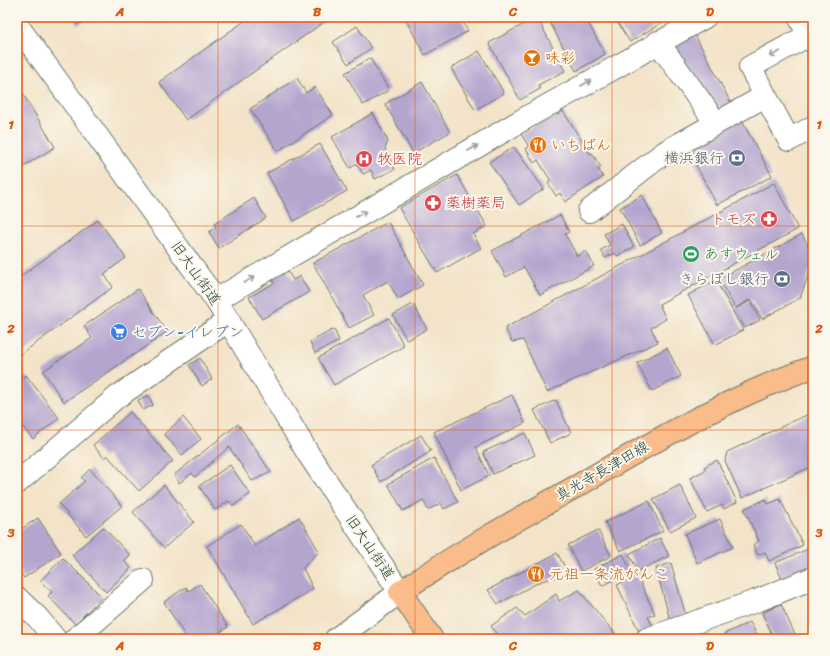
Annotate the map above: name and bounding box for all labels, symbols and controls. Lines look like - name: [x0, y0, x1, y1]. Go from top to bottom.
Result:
- text: A: [115, 0, 124, 23]
- text: B: [313, 0, 322, 23]
- text: C: [508, 0, 518, 23]
- text: D: [706, 0, 714, 23]
- place label: 味彩: [545, 45, 575, 71]
- bar icon: 味彩: [522, 48, 542, 68]
- one-way arrow: [769, 50, 781, 58]
- one-way arrow: [580, 79, 592, 87]
- text: 1: [8, 113, 14, 136]
- text: 1: [816, 113, 822, 136]
- place label: いちばん: [551, 132, 611, 158]
- restaurant icon: いちばん: [528, 135, 548, 155]
- one-way arrow: [467, 144, 479, 152]
- place label: 横浜銀行: [664, 145, 724, 171]
- place label: 牧医院: [377, 146, 422, 172]
- bank icon: 横浜銀行: [727, 148, 747, 168]
- hospital icon: 牧医院: [354, 149, 374, 169]
- place label: 薬樹薬局: [446, 190, 506, 216]
- pharmacy icon: 薬樹薬局: [423, 193, 443, 213]
- place label: トモズ: [711, 206, 756, 232]
- pharmacy icon: トモズ: [759, 209, 779, 229]
- one-way arrow: [355, 210, 367, 218]
- street label: 旧大山街道: [164, 235, 228, 311]
- place label: あすウェル: [704, 241, 779, 267]
- sports icon: あすウェル: [681, 244, 701, 264]
- place label: きらぼし銀行: [679, 266, 769, 292]
- bank icon: きらぼし銀行: [772, 269, 792, 289]
- one-way arrow: [243, 276, 255, 284]
- text: 2: [6, 317, 15, 340]
- text: 2: [814, 317, 823, 340]
- place label: セブン-イレブン: [132, 319, 244, 345]
- supermarket icon: セブン-イレブン: [109, 322, 129, 342]
- street label: 真光寺長津田線: [550, 433, 654, 509]
- street label: 旧大山街道: [338, 509, 402, 585]
- text: 3: [6, 521, 15, 544]
- text: 3: [814, 521, 823, 544]
- place label: 元祖一条流がんこ: [549, 561, 669, 587]
- restaurant icon: 元祖一条流がんこ: [526, 564, 546, 584]
- text: A: [115, 634, 124, 656]
- text: B: [313, 634, 322, 656]
- text: C: [508, 634, 518, 656]
- text: D: [706, 634, 714, 656]

